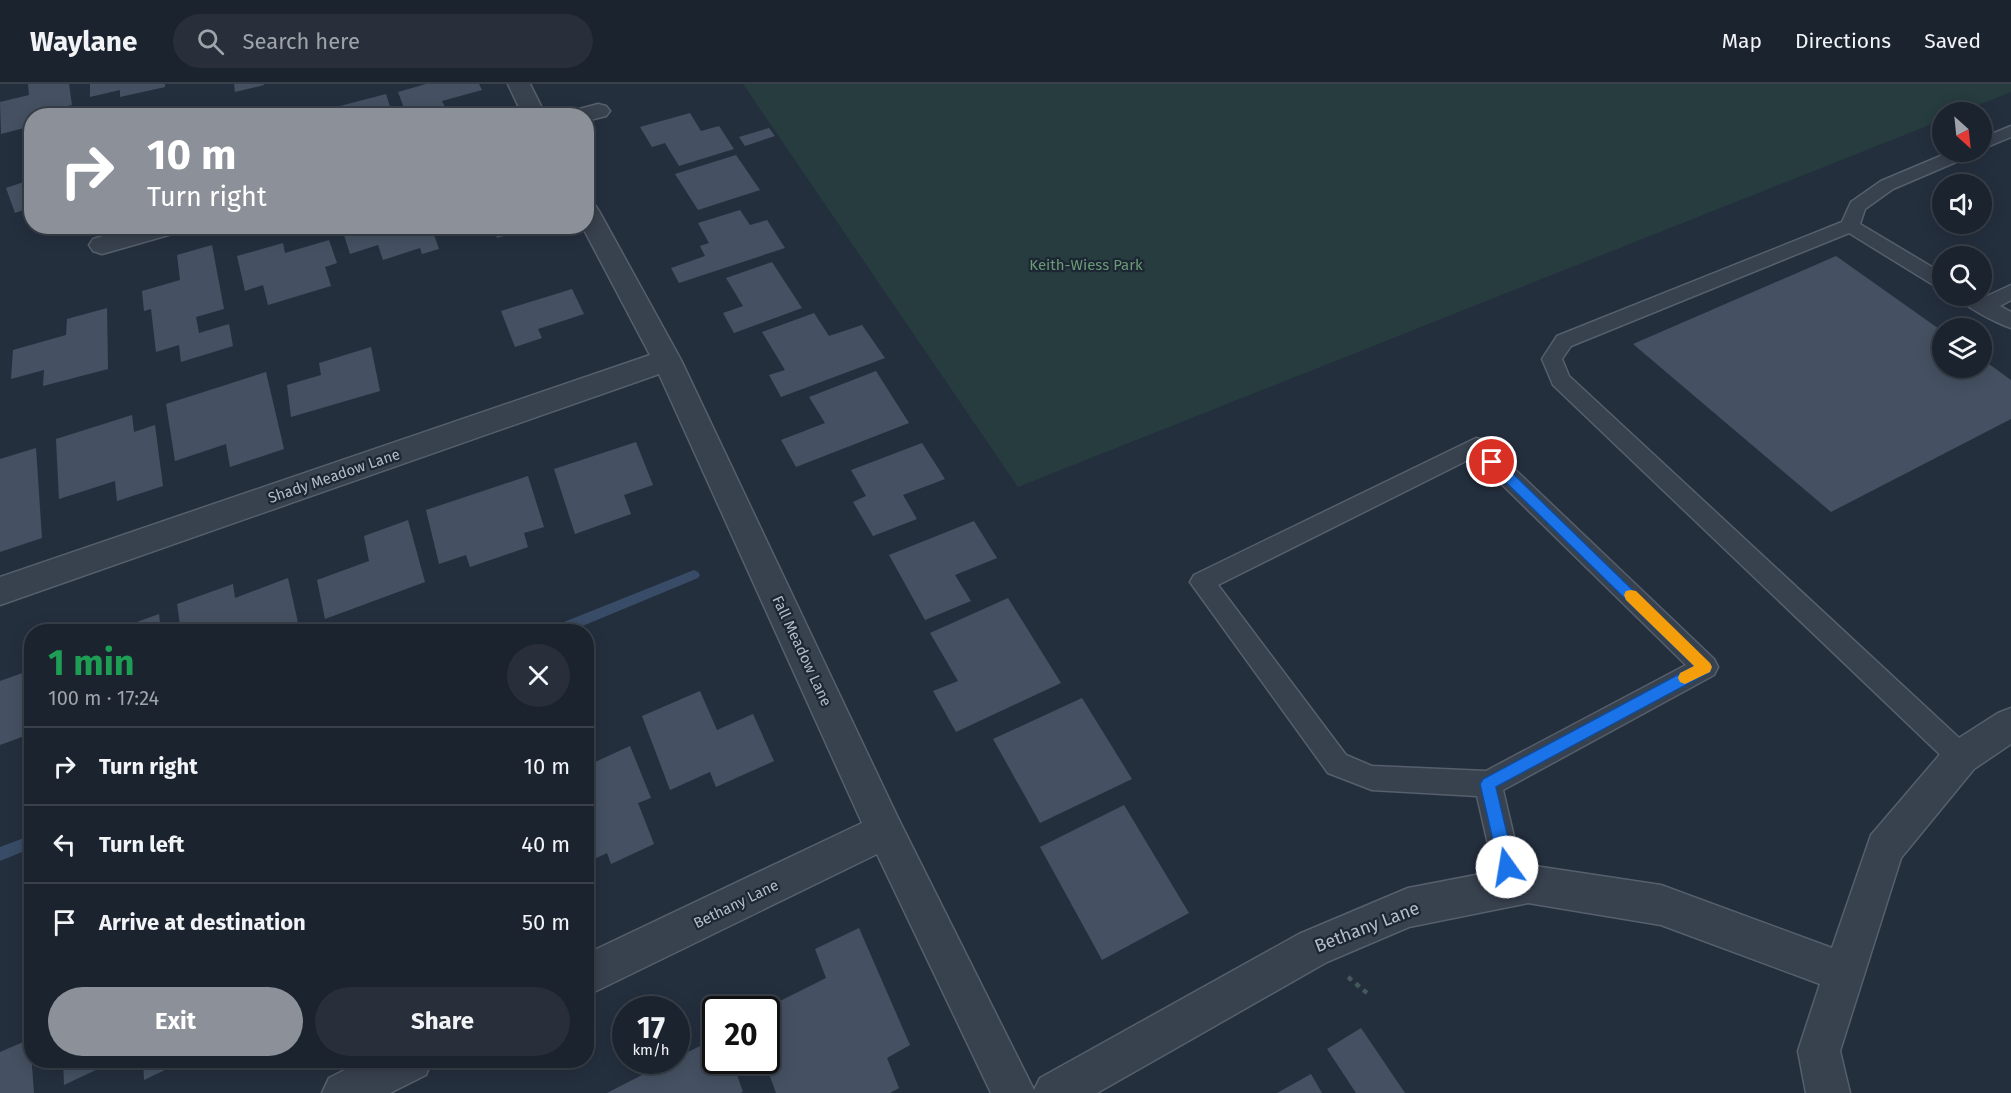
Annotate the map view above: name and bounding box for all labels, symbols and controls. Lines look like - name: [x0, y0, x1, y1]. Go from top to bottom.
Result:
- search box: [173, 14, 593, 68]
- text: Waylane: [30, 25, 137, 58]
- icon: search: [194, 25, 227, 58]
- text: Search here: [242, 28, 360, 55]
- text: Map: [1722, 28, 1762, 54]
- text: Directions: [1795, 28, 1891, 54]
- text: Saved: [1924, 28, 1981, 54]
- north arrow: [1932, 102, 1992, 162]
- map controls: [1932, 102, 1992, 378]
- text: 10 m: [147, 130, 237, 180]
- icon: right: [48, 132, 126, 210]
- button: sound: [1932, 174, 1992, 234]
- text: Turn right: [147, 181, 267, 213]
- button: search: [1932, 246, 1992, 306]
- park label: Keith-Wiess Park: [1029, 256, 1143, 274]
- button: layers: [1932, 318, 1992, 378]
- pin: [1466, 436, 1517, 487]
- street label: Shady Meadow Lane: [266, 445, 402, 507]
- icon: arrive: [1475, 445, 1508, 478]
- street label: Fall Meadow Lane: [768, 593, 836, 709]
- text: 1 min: [48, 641, 135, 685]
- button: close: [507, 644, 570, 707]
- text: 100 m · 17:24: [48, 686, 159, 710]
- icon: right: [48, 750, 81, 783]
- text: Turn right: [99, 753, 198, 780]
- text: 10 m: [524, 753, 570, 780]
- icon: left: [48, 828, 81, 861]
- text: Turn left: [99, 831, 184, 858]
- text: 40 m: [521, 831, 570, 858]
- position arrow: [1475, 835, 1539, 899]
- street label: Bethany Lane: [691, 876, 781, 932]
- street label: Bethany Lane: [1311, 897, 1423, 957]
- icon: arrive: [48, 906, 81, 939]
- text: Arrive at destination: [99, 909, 306, 936]
- text: 50 m: [522, 909, 570, 936]
- button: Exit: [48, 987, 303, 1056]
- button: Share: [315, 987, 570, 1056]
- speed limit sign: 20: [702, 996, 780, 1074]
- text: 17: [637, 1010, 665, 1046]
- text: km/h: [632, 1041, 670, 1059]

